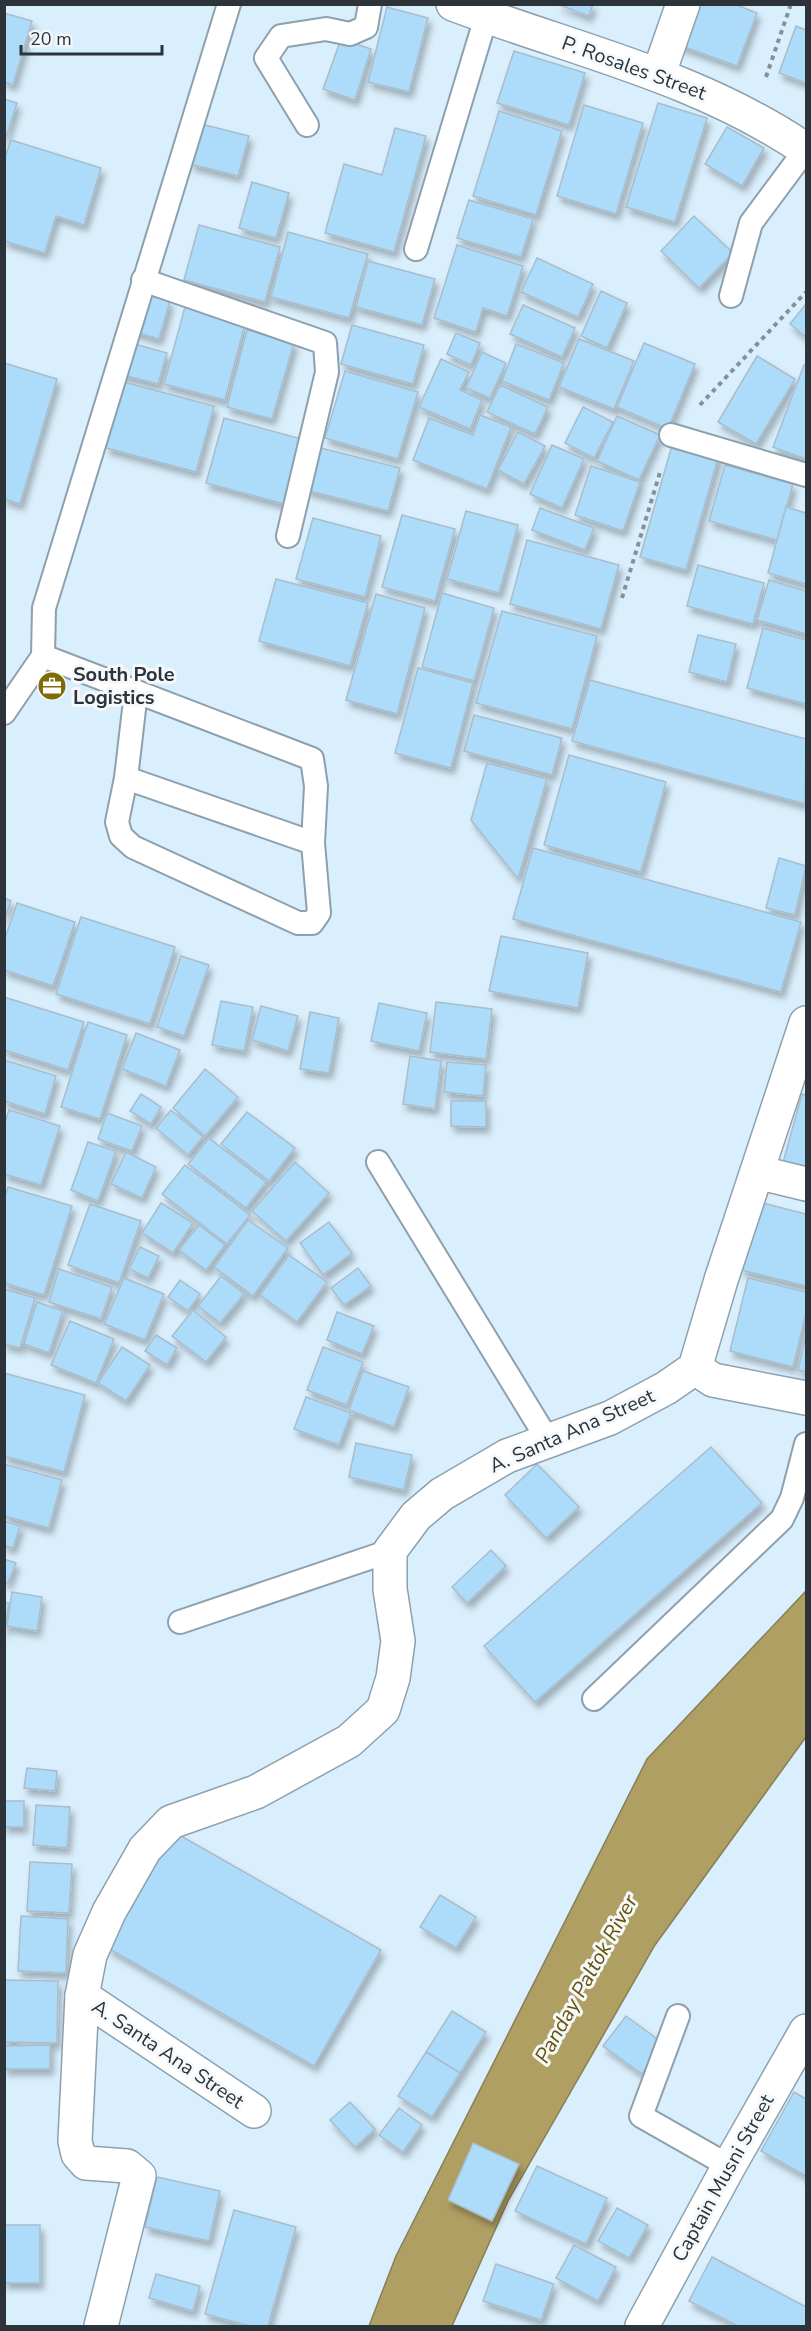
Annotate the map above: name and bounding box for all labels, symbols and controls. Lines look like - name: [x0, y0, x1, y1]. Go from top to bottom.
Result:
- scale bar: [21, 18, 162, 56]
- text: 20 m: [30, 27, 72, 51]
- street label: P. Rosales Street: [558, 29, 711, 107]
- place label: South Pole Logistics: [73, 661, 175, 711]
- office icon: South Pole Logistics: [36, 670, 68, 702]
- street label: A. Santa Ana Street: [485, 1382, 660, 1480]
- water label: Panday Paltok River: [528, 1889, 644, 2068]
- street label: A. Santa Ana Street: [87, 1993, 250, 2115]
- street label: Captain Musni Street: [666, 2089, 781, 2267]

